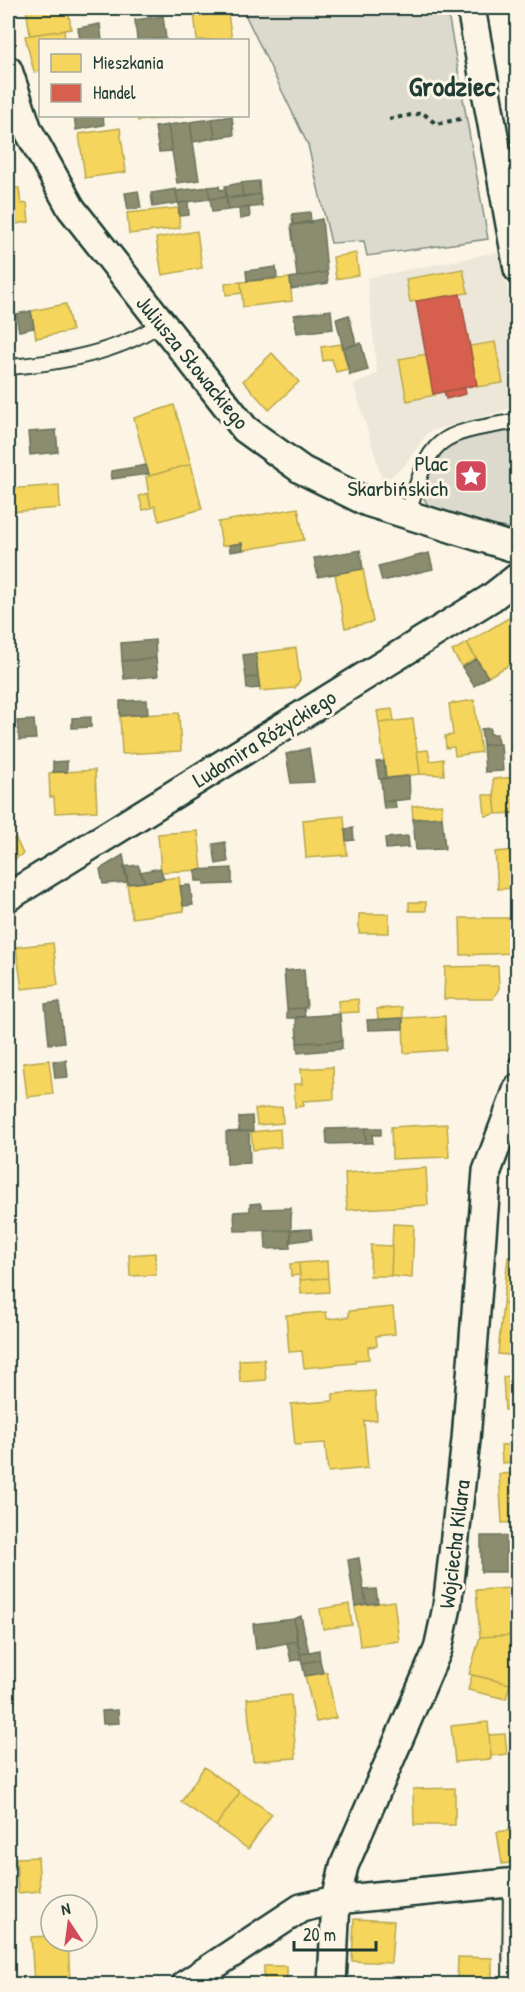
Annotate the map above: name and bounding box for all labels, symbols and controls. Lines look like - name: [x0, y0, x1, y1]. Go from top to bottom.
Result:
- legend: [39, 39, 249, 117]
- text: Mieszkania: [93, 50, 163, 75]
- district label: Grodziec: [409, 67, 496, 105]
- text: Handel: [93, 80, 136, 105]
- street label: Juliusza Słowackiego: [130, 289, 256, 435]
- place label: Plac Skarbińskich: [347, 448, 448, 503]
- place icon: Plac Skarbińskich: [453, 458, 489, 494]
- street label: Ludomira Różyckiego: [186, 682, 342, 794]
- street label: Wojciecha Kilara: [431, 1478, 477, 1610]
- north arrow: [39, 1893, 99, 1953]
- text: N: [59, 1897, 73, 1920]
- scale bar: [294, 1914, 376, 1952]
- text: 20 m: [303, 1922, 336, 1947]

